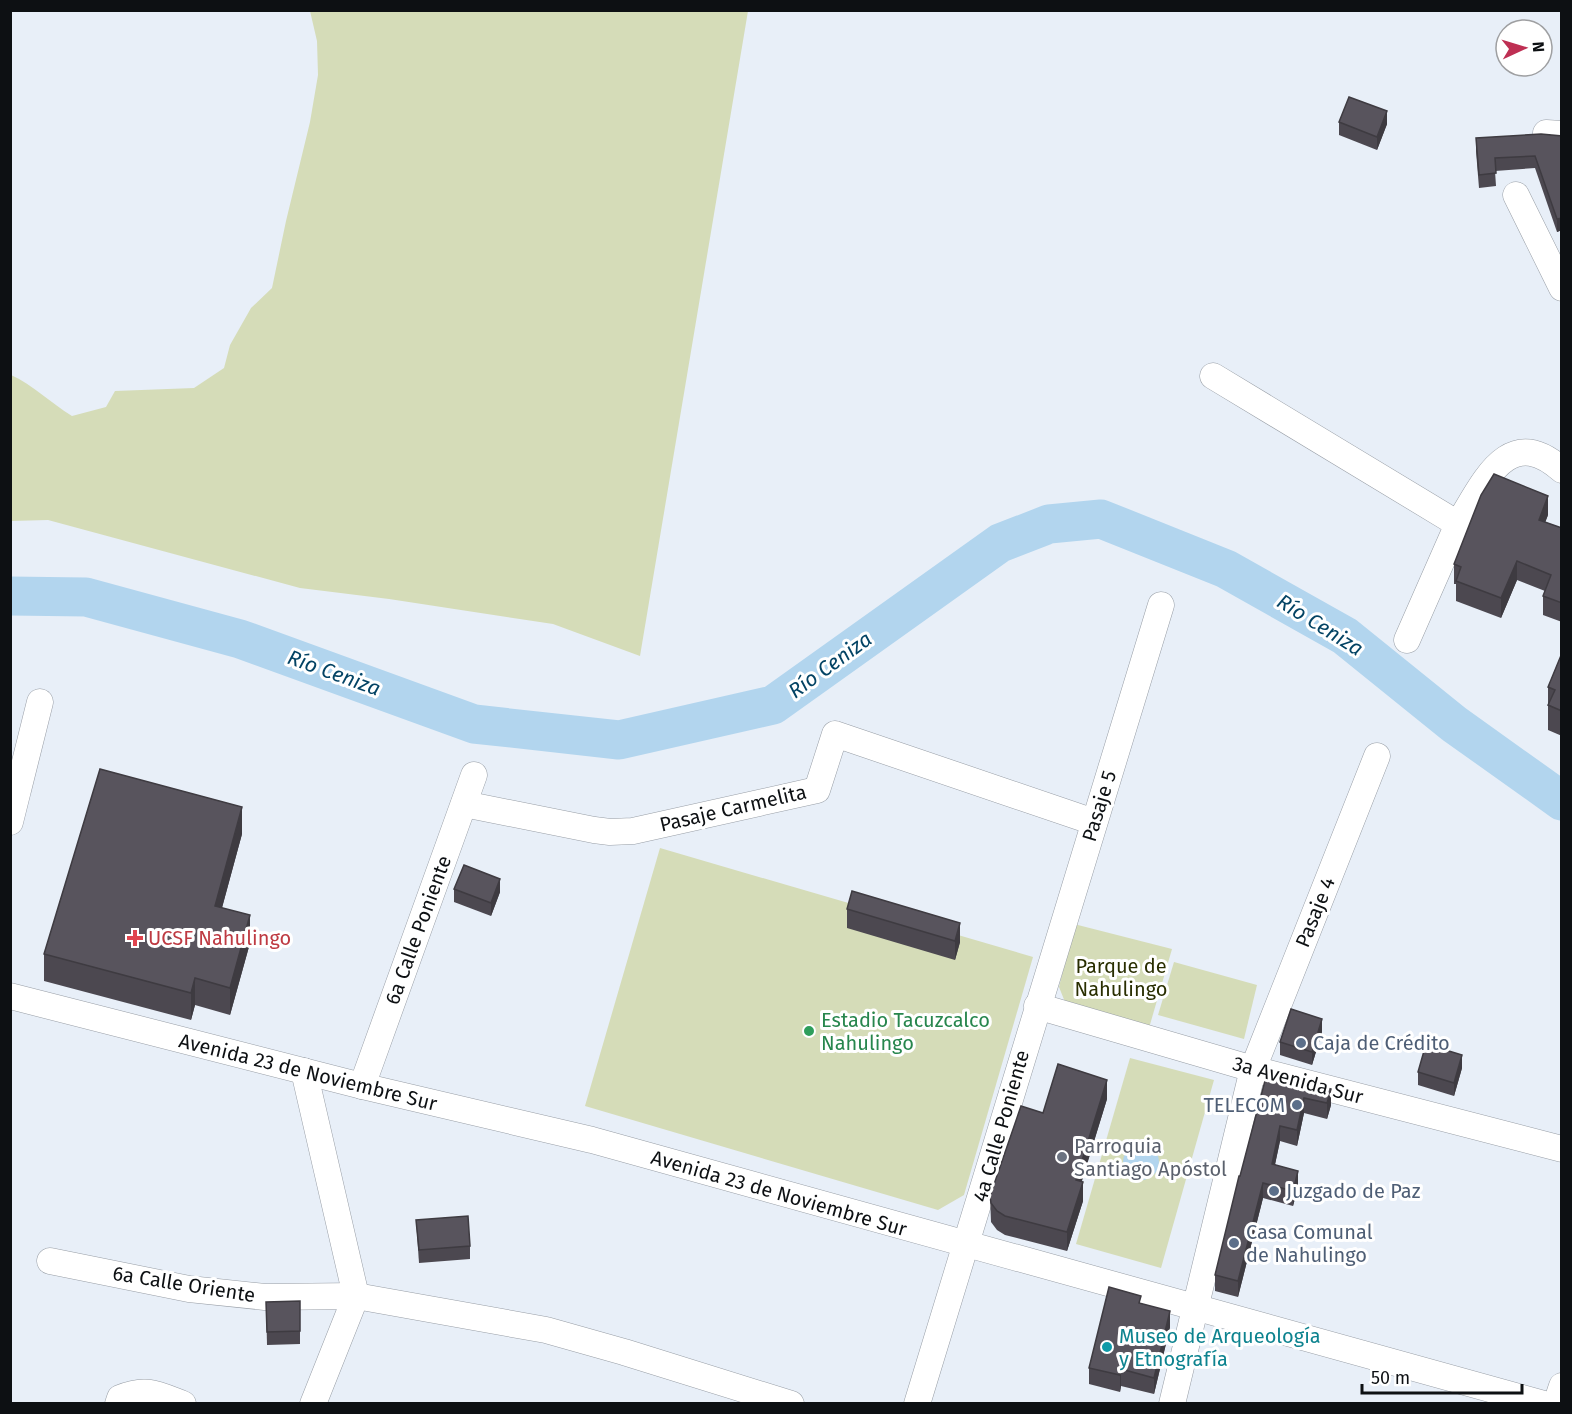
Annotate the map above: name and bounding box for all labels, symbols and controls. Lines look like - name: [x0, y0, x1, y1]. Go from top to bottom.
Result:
- north arrow: [1494, 18, 1554, 78]
- text: N: [1529, 41, 1548, 53]
- water label: Río Ceniza: [1272, 588, 1368, 662]
- water label: Río Ceniza: [783, 626, 877, 704]
- water label: Río Ceniza: [284, 644, 384, 702]
- street label: Pasaje 5: [1077, 768, 1121, 844]
- street label: Pasaje Carmelita: [657, 779, 809, 837]
- street label: 6a Calle Poniente: [380, 852, 456, 1008]
- street label: Pasaje 4: [1290, 873, 1340, 951]
- place label: UCSF Nahulingo: [148, 926, 291, 950]
- marker: UCSF Nahulingo: [126, 929, 144, 947]
- park label: Parque de Nahulingo: [1075, 954, 1167, 1001]
- place label: Estadio Tacuzcalco Nahulingo: [821, 1008, 990, 1055]
- marker: Estadio Tacuzcalco Nahulingo: [802, 1024, 816, 1038]
- street label: Avenida 23 de Noviembre Sur: [176, 1028, 440, 1116]
- place label: Caja de Crédito: [1313, 1031, 1450, 1055]
- marker: Caja de Crédito: [1294, 1036, 1308, 1050]
- street label: 4a Calle Poniente: [968, 1047, 1034, 1205]
- street label: 3a Avenida Sur: [1230, 1051, 1366, 1109]
- place label: TELECOM: [1203, 1093, 1285, 1117]
- marker: TELECOM: [1290, 1098, 1304, 1112]
- place label: Parroquia Santiago Apóstol: [1074, 1134, 1227, 1181]
- street label: Avenida 23 de Noviembre Sur: [648, 1145, 910, 1241]
- marker: Parroquia Santiago Apóstol: [1055, 1150, 1069, 1164]
- place label: Juzgado de Paz: [1286, 1179, 1421, 1203]
- marker: Juzgado de Paz: [1267, 1184, 1281, 1198]
- place label: Casa Comunal de Nahulingo: [1246, 1220, 1373, 1267]
- marker: Casa Comunal de Nahulingo: [1227, 1236, 1241, 1250]
- street label: 6a Calle Oriente: [111, 1261, 257, 1307]
- place label: Museo de Arqueología y Etnografía: [1119, 1324, 1321, 1371]
- marker: Museo de Arqueología y Etnografía: [1100, 1340, 1114, 1354]
- scale bar: [1362, 1357, 1522, 1395]
- text: 50 m: [1371, 1367, 1410, 1389]

